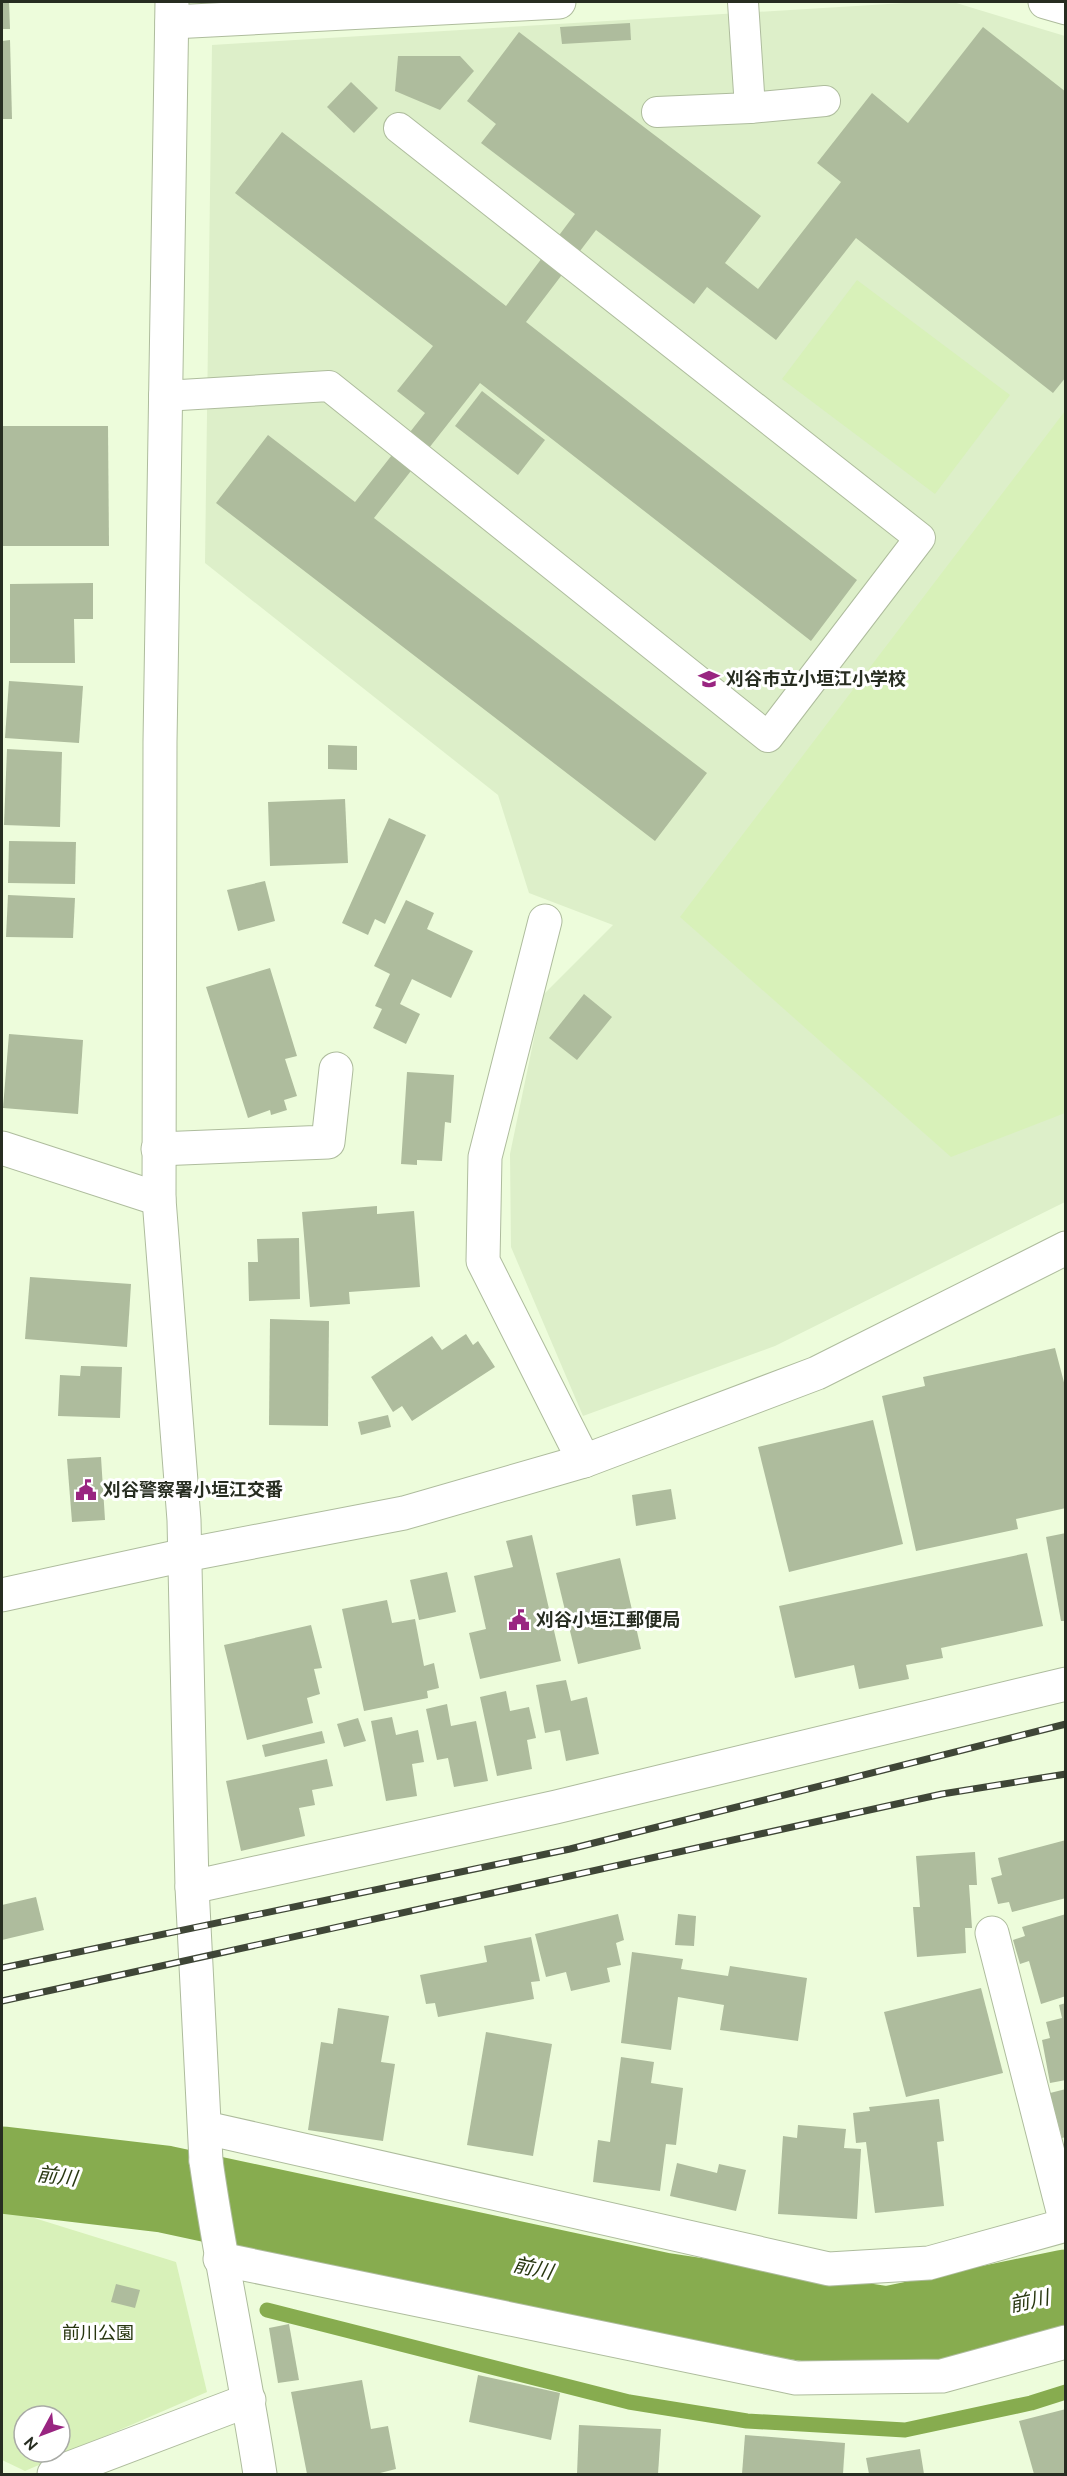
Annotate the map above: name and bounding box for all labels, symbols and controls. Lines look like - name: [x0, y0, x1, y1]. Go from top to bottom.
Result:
- school or university icon: 刈谷市立小垣江小学校: [697, 667, 721, 691]
- place label: 刈谷市立小垣江小学校: [726, 668, 906, 688]
- public building icon: 刈谷警察署小垣江交番: [74, 1478, 98, 1502]
- place label: 刈谷警察署小垣江交番: [103, 1479, 283, 1499]
- public building icon: 刈谷小垣江郵便局: [507, 1608, 531, 1632]
- place label: 刈谷小垣江郵便局: [536, 1609, 680, 1629]
- water label: 前川: [36, 2162, 80, 2190]
- water label: 前川: [511, 2252, 557, 2283]
- water label: 前川: [1007, 2285, 1053, 2316]
- park label: 前川公園: [62, 2322, 134, 2342]
- north arrow: [12, 2404, 72, 2464]
- text: N: [20, 2433, 41, 2454]

